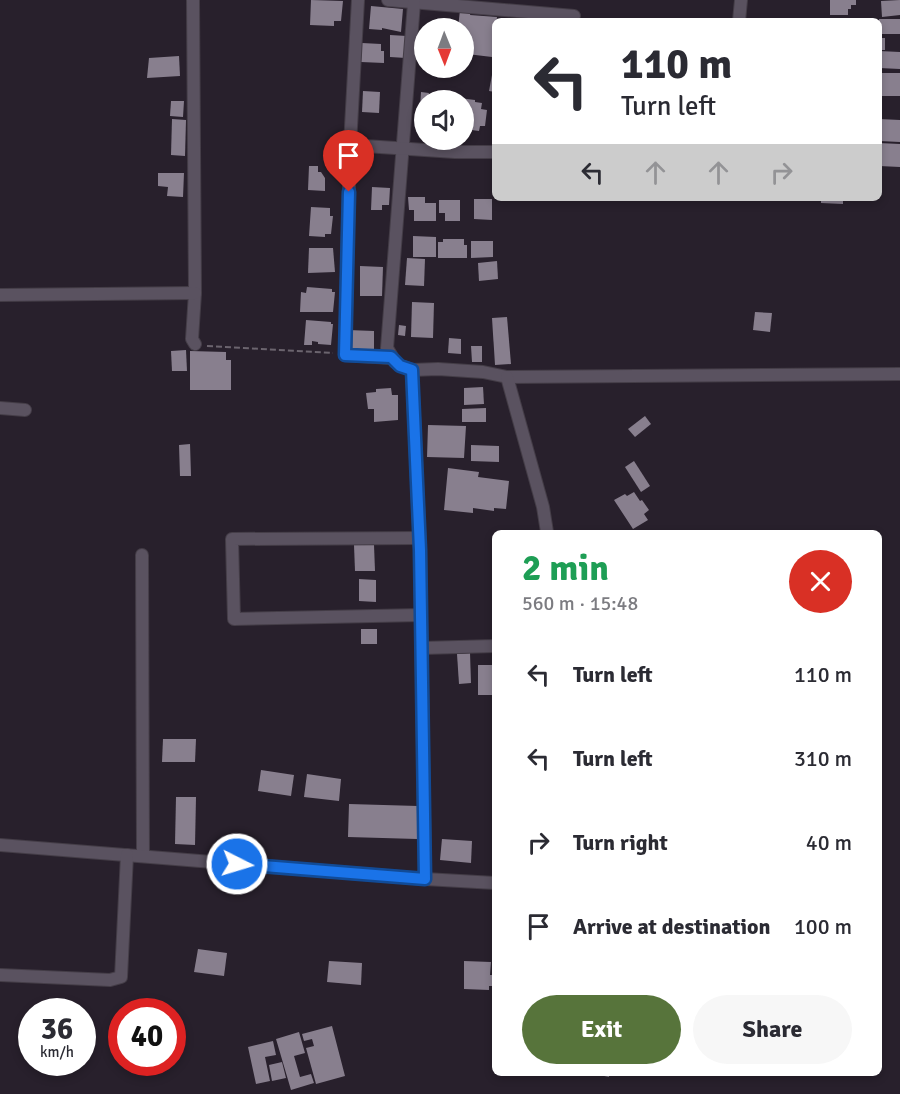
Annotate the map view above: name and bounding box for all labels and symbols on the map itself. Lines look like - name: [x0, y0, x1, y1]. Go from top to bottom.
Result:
- north arrow: [414, 18, 474, 78]
- pin: [323, 130, 374, 192]
- position arrow: [205, 832, 269, 896]
- speed limit sign: 40: [108, 998, 186, 1076]

